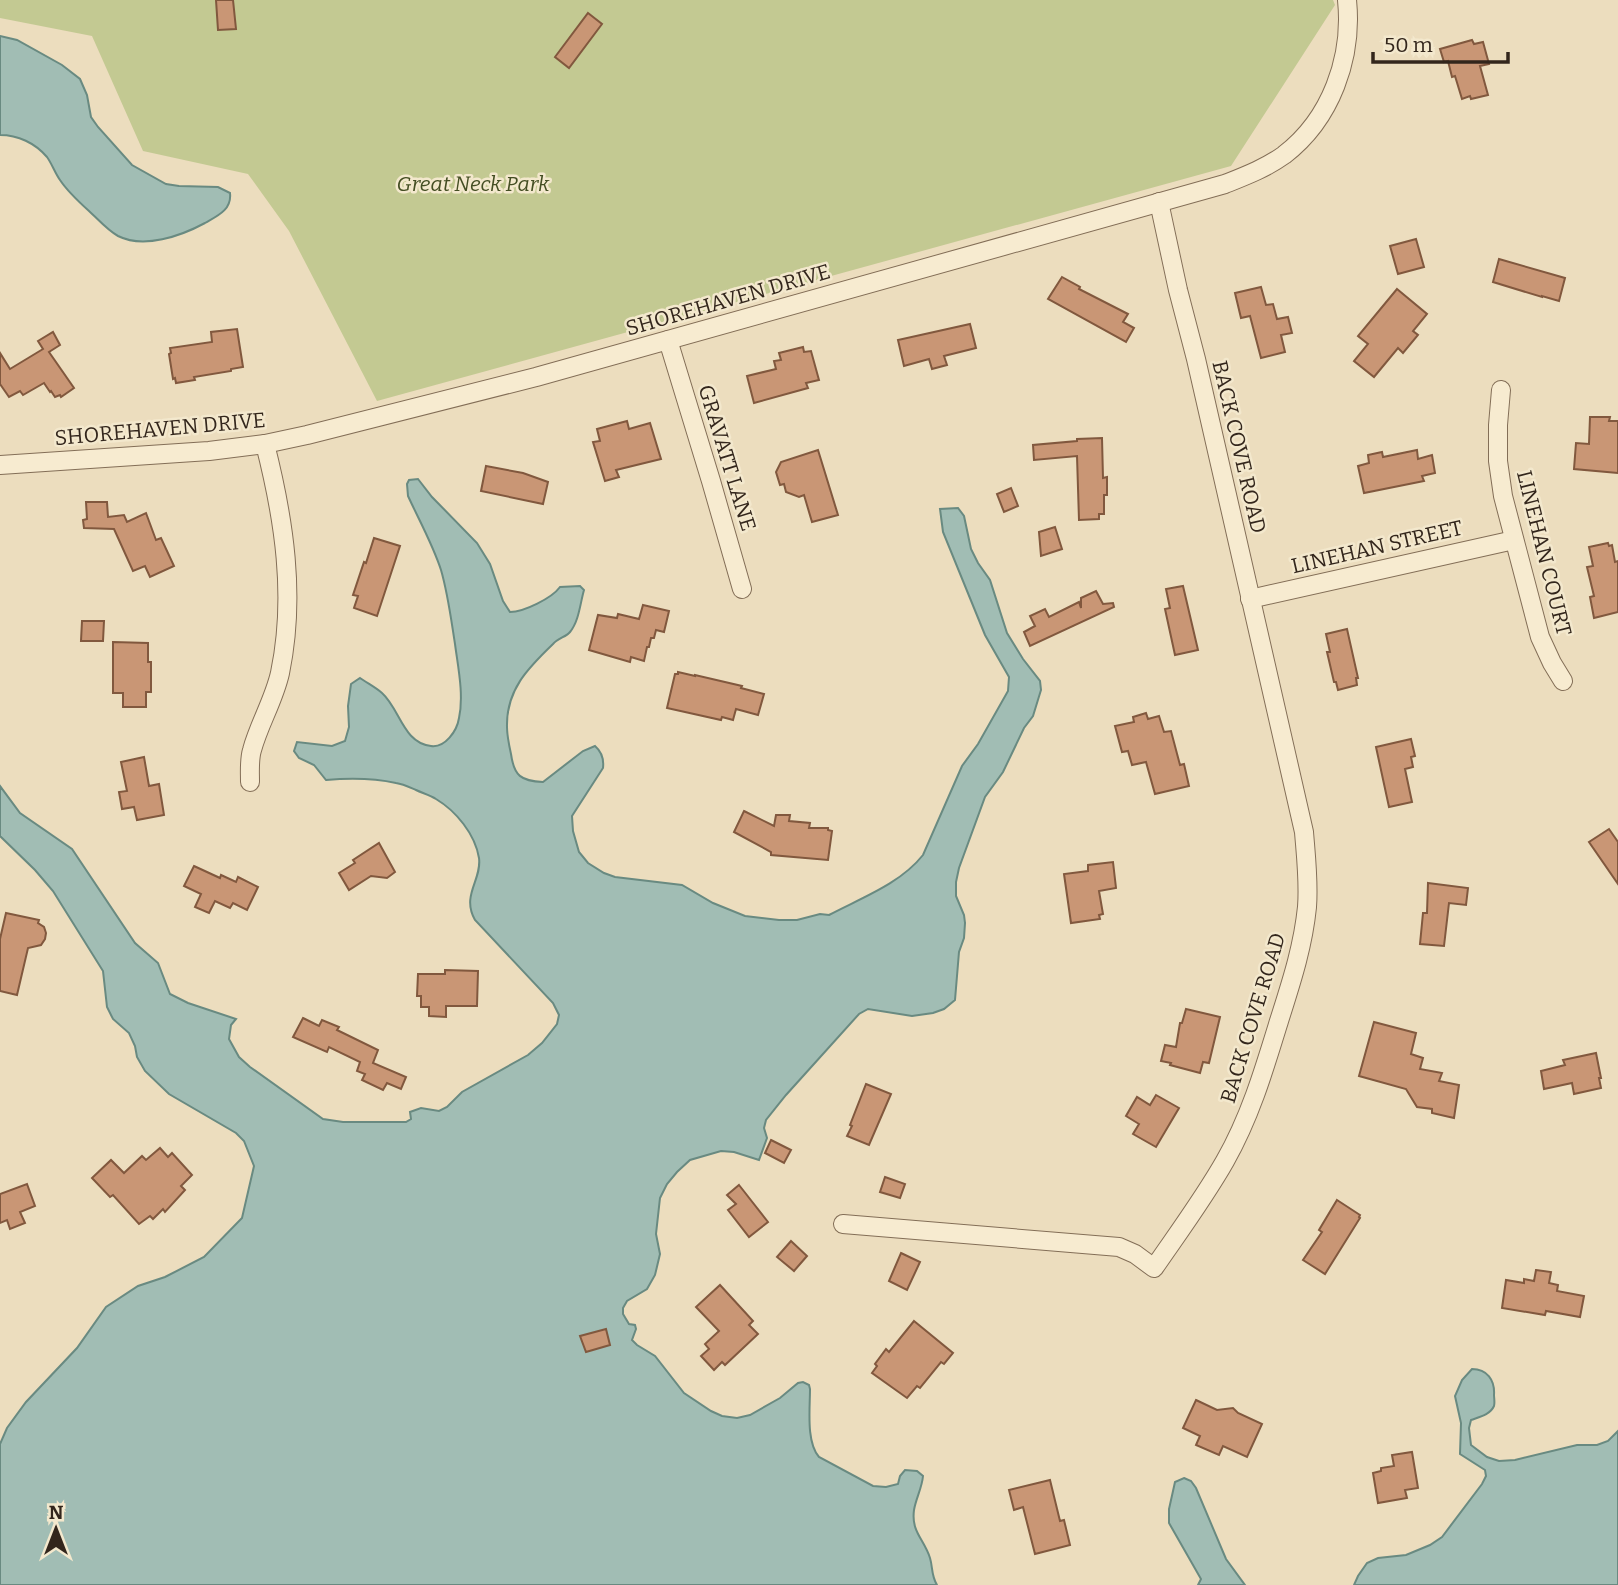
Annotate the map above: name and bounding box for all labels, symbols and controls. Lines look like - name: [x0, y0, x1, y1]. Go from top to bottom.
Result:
- scale bar: [1373, 21, 1508, 65]
- text: 50 m: [1384, 32, 1433, 58]
- park label: Great Neck Park: [397, 171, 550, 197]
- street label: SHOREHAVEN DRIVE: [623, 258, 833, 342]
- street label: BACK COVE ROAD: [1206, 358, 1272, 536]
- street label: GRAVATT LANE: [692, 382, 762, 534]
- street label: SHOREHAVEN DRIVE: [54, 407, 266, 451]
- street label: LINEHAN COURT: [1511, 468, 1577, 638]
- street label: LINEHAN STREET: [1289, 515, 1465, 579]
- street label: BACK COVE ROAD: [1215, 930, 1291, 1106]
- north arrow: [21, 1494, 91, 1564]
- text: N: [49, 1501, 64, 1524]

